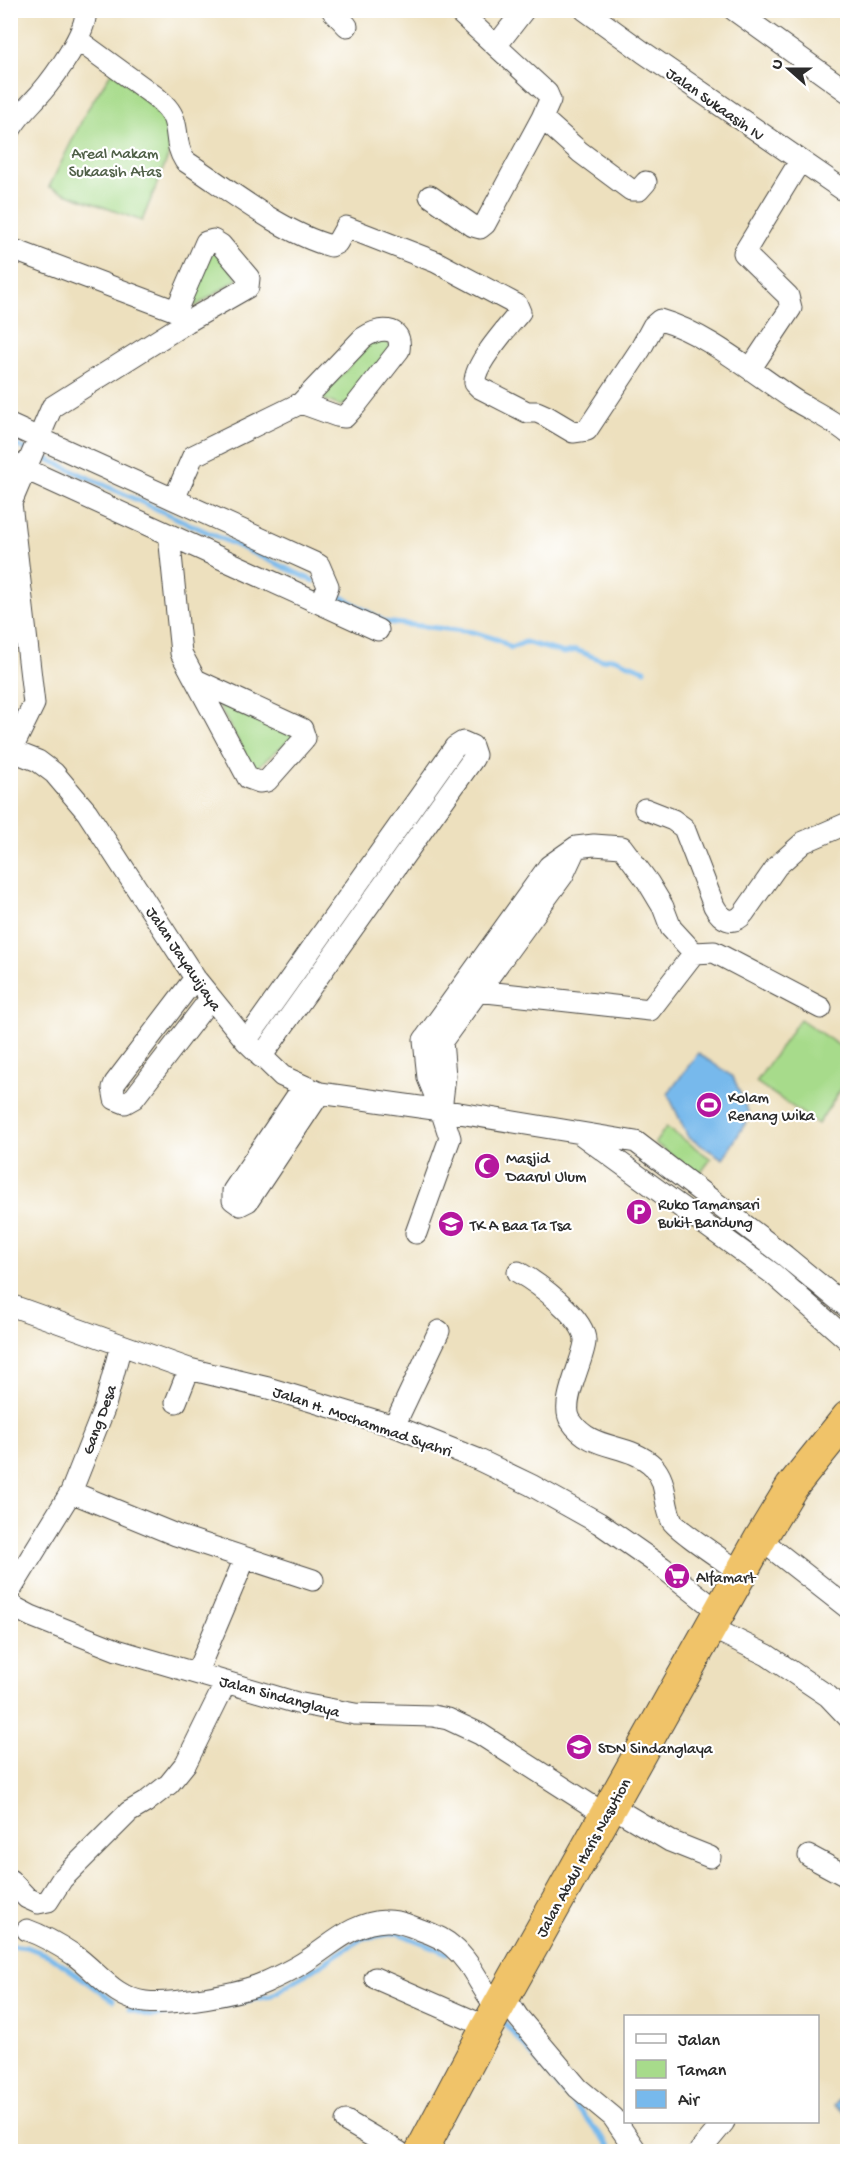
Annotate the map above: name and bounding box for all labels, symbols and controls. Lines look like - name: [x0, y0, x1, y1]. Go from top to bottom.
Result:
- north arrow: [759, 39, 819, 99]
- text: U: [768, 56, 789, 73]
- street label: Jalan Sukaasih IV: [661, 65, 767, 147]
- park label: Areal Makam Sukaasih Atas: [69, 146, 162, 183]
- street label: Jalan Jayawijaya: [140, 904, 225, 1017]
- sports icon: Kolam Renang Wika: [694, 1090, 724, 1120]
- place label: Kolam Renang Wika: [728, 1090, 816, 1127]
- mosque icon: Masjid Daarul Ulum: [472, 1151, 502, 1181]
- place label: Masjid Daarul Ulum: [505, 1151, 587, 1188]
- parking icon: Ruko Tamansari Bukit Bandung: [624, 1197, 654, 1227]
- place label: Ruko Tamansari Bukit Bandung: [657, 1197, 760, 1234]
- school or university icon: TK A Baa Ta Tsa: [436, 1209, 466, 1239]
- place label: TK A Baa Ta Tsa: [469, 1218, 573, 1237]
- street label: Gang Desa: [80, 1382, 123, 1458]
- street label: Jalan H. Mochammad Syahri: [270, 1384, 454, 1463]
- supermarket icon: Alfamart: [662, 1561, 692, 1591]
- place label: Alfamart: [696, 1570, 757, 1589]
- street label: Jalan Sindanglaya: [217, 1673, 342, 1724]
- school or university icon: SDN Sindanglaya: [564, 1732, 594, 1762]
- place label: SDN Sindanglaya: [598, 1741, 714, 1760]
- street label: Jalan Abdul Haris Nasution: [533, 1776, 637, 1941]
- legend: [624, 2015, 819, 2123]
- text: Jalan: [678, 2031, 720, 2052]
- text: Taman: [677, 2061, 727, 2082]
- text: Air: [678, 2091, 701, 2112]

